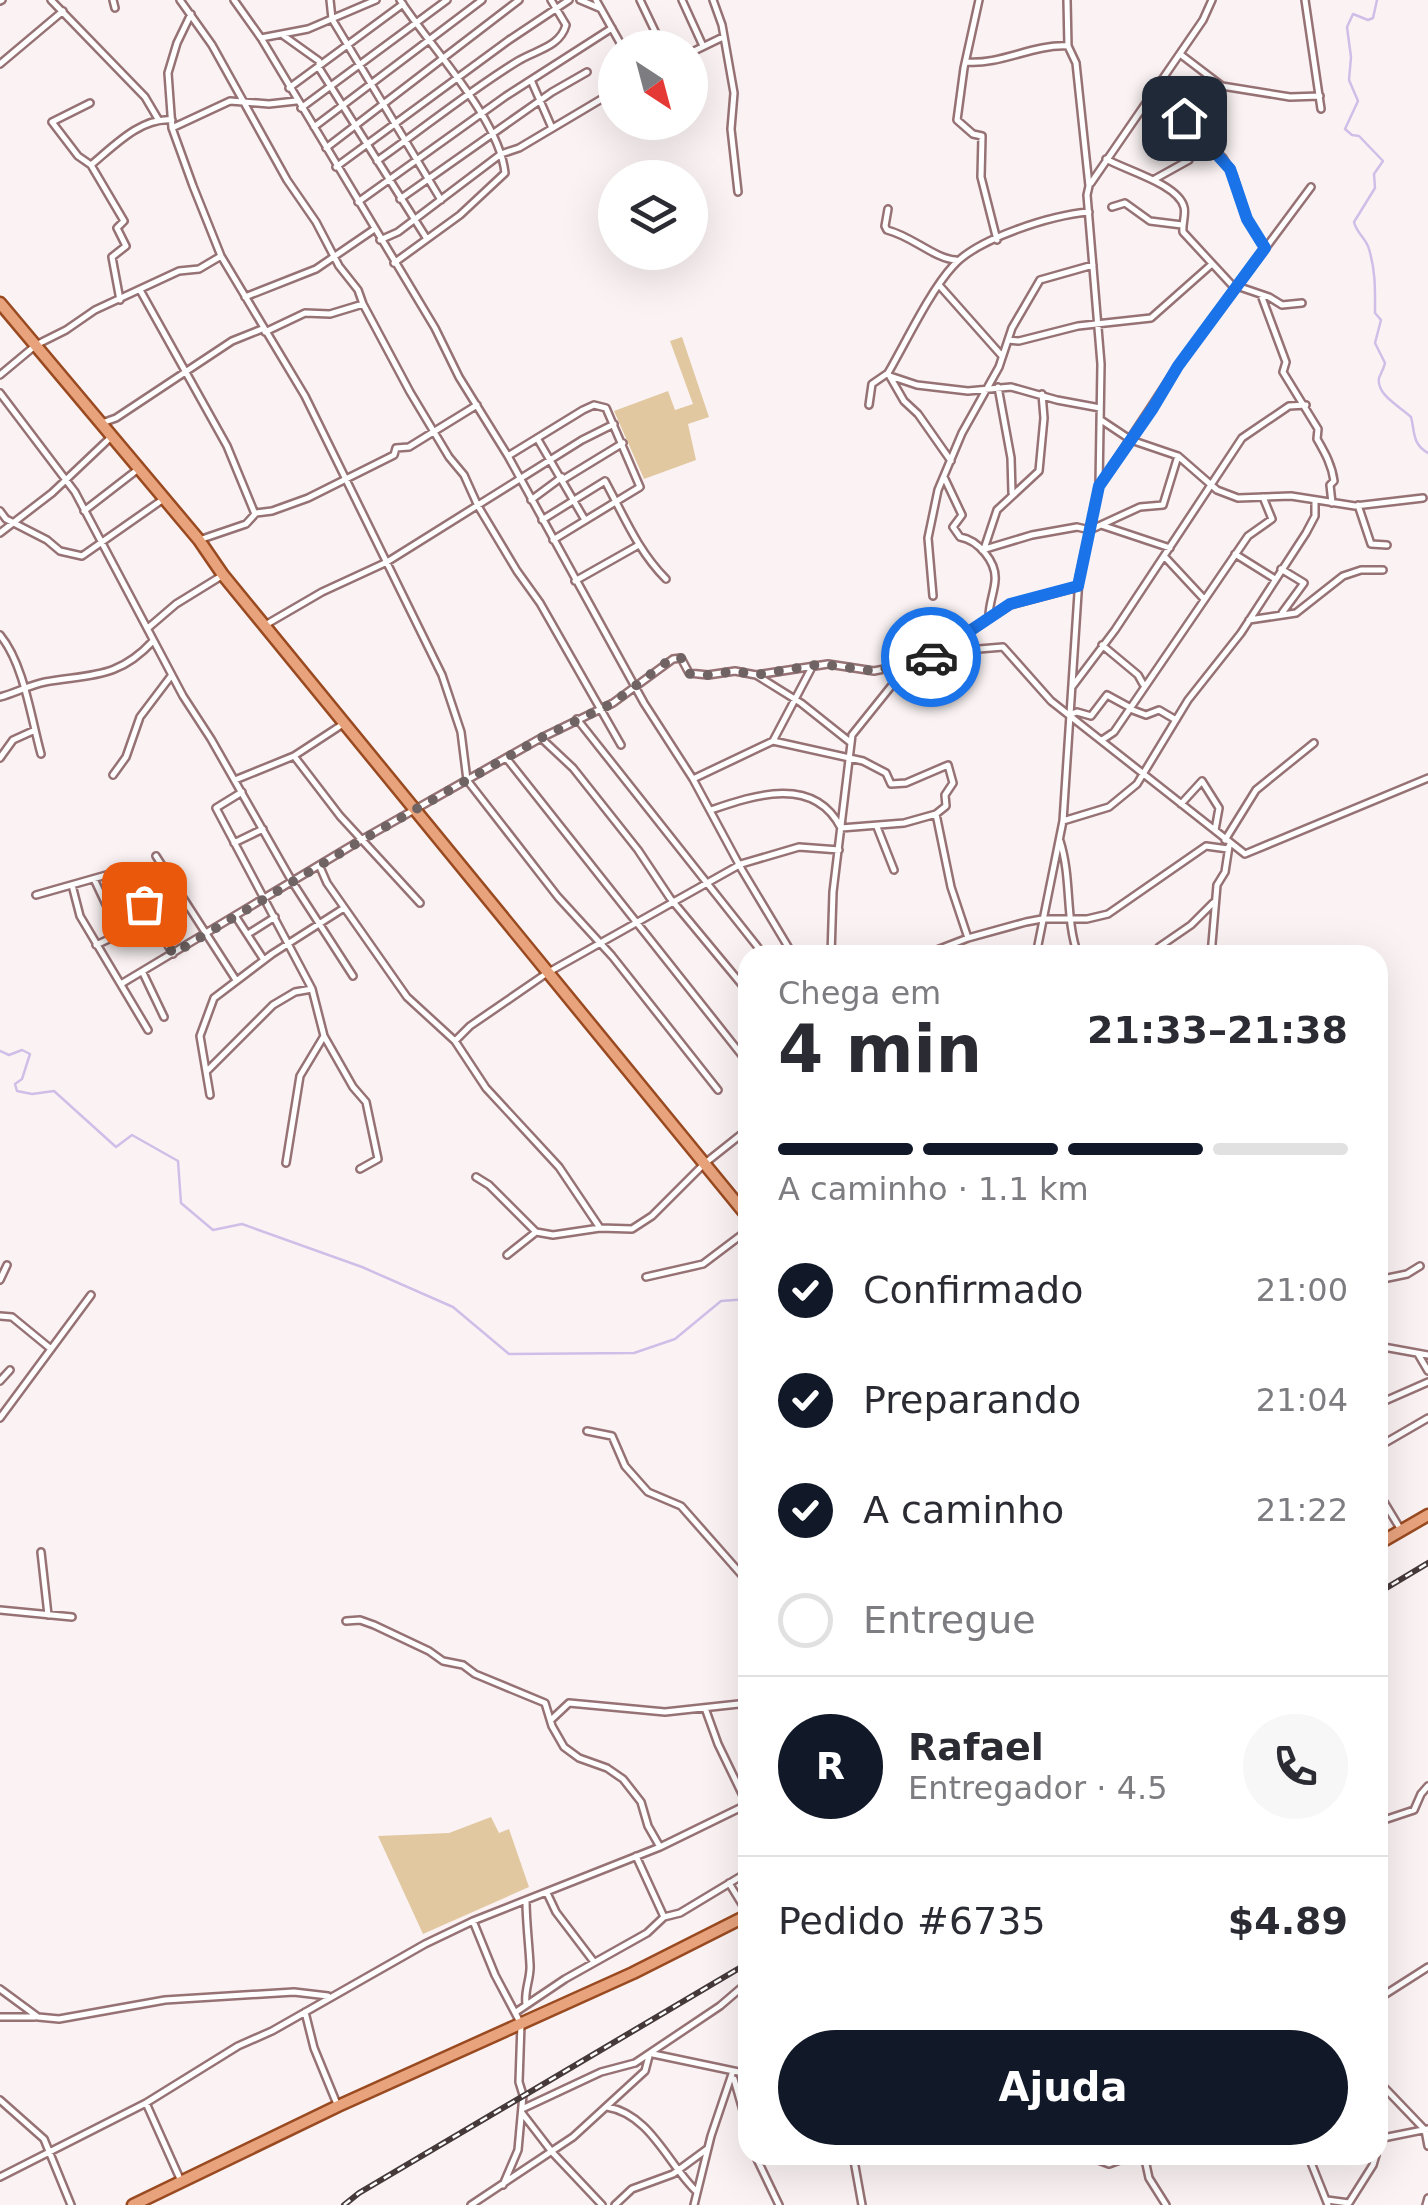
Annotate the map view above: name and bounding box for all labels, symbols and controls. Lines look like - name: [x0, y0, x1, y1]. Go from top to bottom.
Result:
- north arrow: [598, 30, 708, 140]
- map controls: [598, 30, 708, 270]
- pin: [1142, 76, 1227, 161]
- icon: home: [1157, 91, 1212, 146]
- button: layers: [598, 160, 708, 270]
- courier: [881, 607, 981, 707]
- icon: car: [904, 630, 959, 685]
- pin: [102, 862, 187, 947]
- icon: bag: [117, 877, 172, 932]
- text: Chega em: [778, 974, 941, 1012]
- text: 21:33–21:38: [1087, 1008, 1348, 1052]
- text: 4 min: [778, 1012, 982, 1087]
- text: A caminho · 1.1 km: [778, 1170, 1089, 1208]
- icon: check: [778, 1263, 833, 1318]
- text: Confirmado: [863, 1268, 1083, 1312]
- text: 21:00: [1256, 1271, 1348, 1309]
- icon: check: [778, 1373, 833, 1428]
- text: Preparando: [863, 1378, 1081, 1422]
- text: 21:04: [1256, 1381, 1348, 1419]
- icon: check: [778, 1483, 833, 1538]
- text: A caminho: [863, 1488, 1064, 1532]
- text: 21:22: [1256, 1491, 1348, 1529]
- text: Entregue: [863, 1598, 1036, 1642]
- button: phone: [1243, 1714, 1348, 1819]
- text: Rafael: [908, 1725, 1044, 1769]
- text: R: [816, 1744, 845, 1788]
- text: Entregador · 4.5: [908, 1769, 1168, 1807]
- text: Pedido #6735: [778, 1899, 1046, 1943]
- text: $4.89: [1228, 1899, 1348, 1943]
- button: Ajuda: [778, 2030, 1348, 2145]

